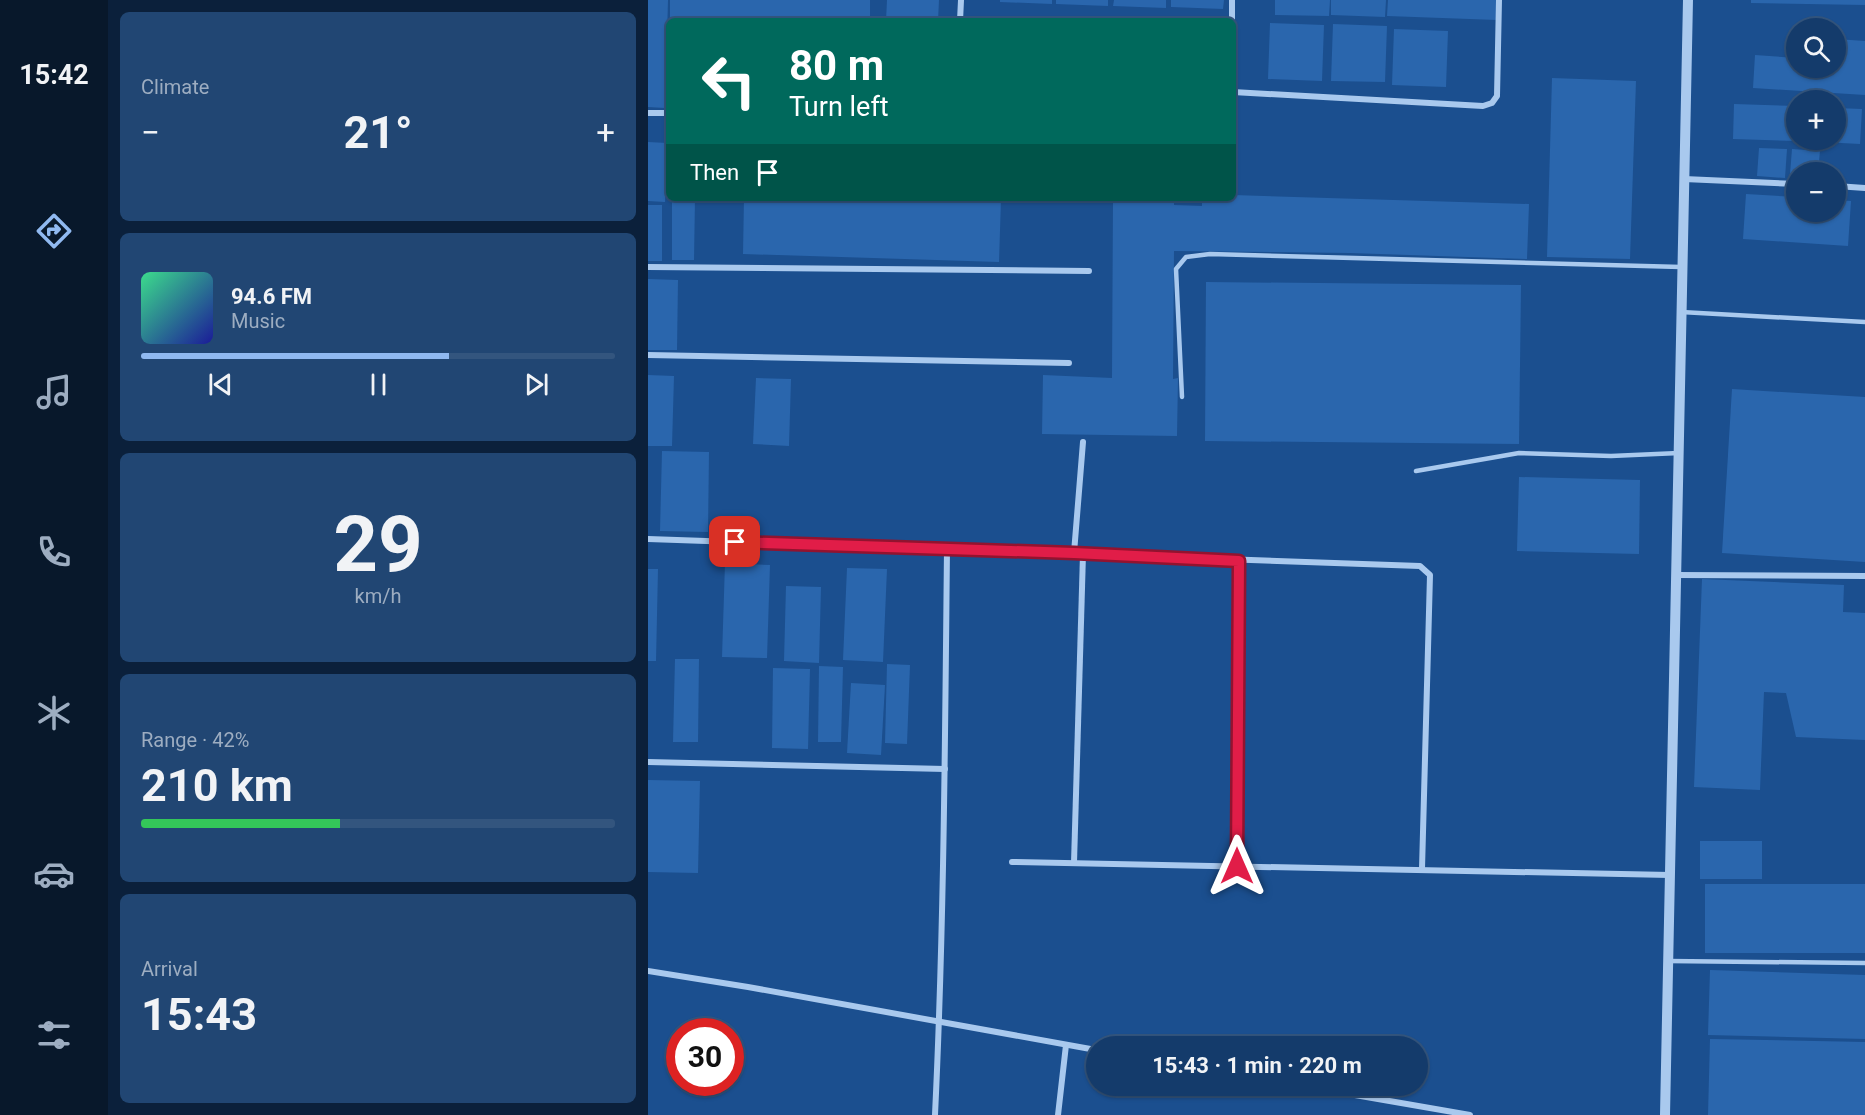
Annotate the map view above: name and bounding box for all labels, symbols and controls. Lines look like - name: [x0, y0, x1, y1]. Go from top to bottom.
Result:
- map controls: [1786, 18, 1846, 222]
- button: search: [1786, 18, 1846, 78]
- text: 80 m: [789, 41, 884, 90]
- icon: left: [690, 42, 768, 120]
- text: 15:42: [19, 59, 89, 91]
- text: Climate: [141, 75, 209, 99]
- button: +: [1786, 90, 1846, 150]
- text: Turn left: [789, 91, 889, 123]
- text: 21°: [343, 106, 413, 159]
- text: −: [141, 113, 160, 152]
- text: +: [596, 113, 615, 152]
- icon: arrive: [751, 156, 784, 189]
- text: Then: [690, 160, 739, 185]
- button: −: [1786, 162, 1846, 222]
- icon: directions: [33, 210, 75, 252]
- text: 94.6 FM: [231, 284, 312, 309]
- text: Music: [231, 309, 285, 333]
- icon: previous: [204, 368, 237, 401]
- icon: pause: [362, 368, 395, 401]
- icon: next: [520, 368, 553, 401]
- icon: music: [33, 371, 75, 413]
- text: 29: [333, 499, 423, 590]
- pin: [709, 516, 760, 567]
- icon: arrive: [718, 525, 751, 558]
- icon: phone: [33, 531, 75, 573]
- text: km/h: [355, 584, 401, 608]
- icon: climate: [33, 692, 75, 734]
- text: Range · 42%: [141, 728, 249, 752]
- text: 210 km: [141, 759, 293, 812]
- position arrow: [1205, 834, 1269, 898]
- icon: car: [33, 853, 75, 895]
- text: Arrival: [141, 957, 198, 981]
- text: 15:43: [141, 988, 257, 1041]
- icon: filters: [33, 1014, 75, 1056]
- speed limit sign: 30: [666, 1018, 744, 1096]
- text: 15:43 · 1 min · 220 m: [1152, 1053, 1362, 1078]

